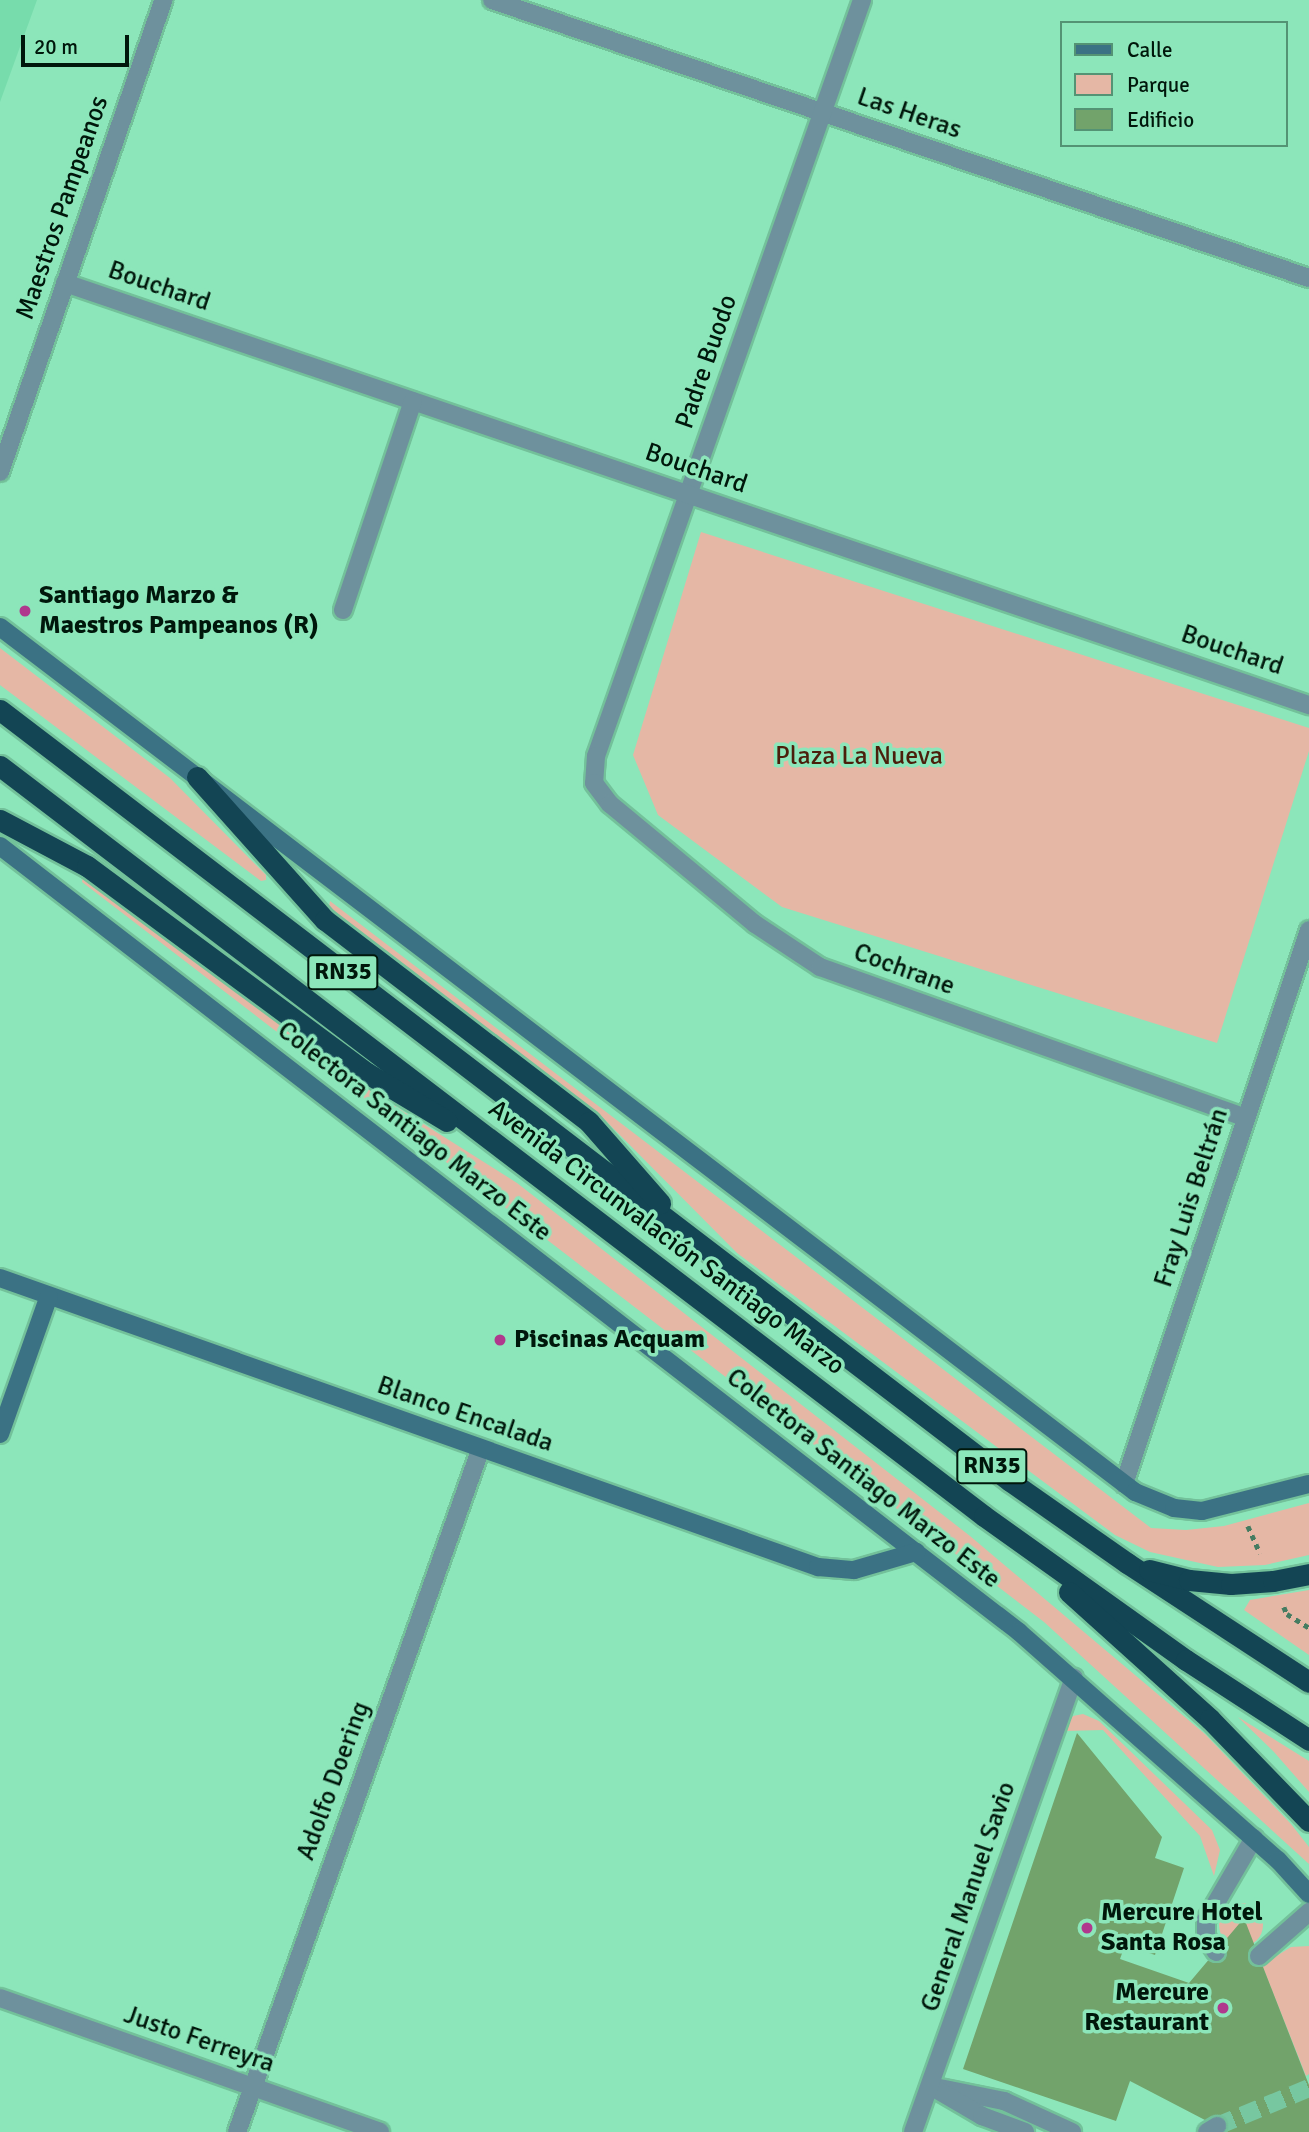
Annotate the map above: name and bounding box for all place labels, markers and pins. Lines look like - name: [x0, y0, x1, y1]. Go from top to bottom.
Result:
- place label: Santiago Marzo & Maestros Pampeanos (R): [39, 580, 319, 642]
- marker: Santiago Marzo & Maestros Pampeanos (R): [17, 603, 33, 619]
- place label: Piscinas Acquam: [514, 1324, 705, 1356]
- marker: Piscinas Acquam: [492, 1332, 508, 1348]
- place label: Mercure Hotel Santa Rosa: [1101, 1897, 1263, 1958]
- marker: Mercure Hotel Santa Rosa: [1079, 1920, 1095, 1936]
- place label: Mercure Restaurant: [1084, 1977, 1209, 2038]
- marker: Mercure Restaurant: [1215, 2000, 1231, 2016]

